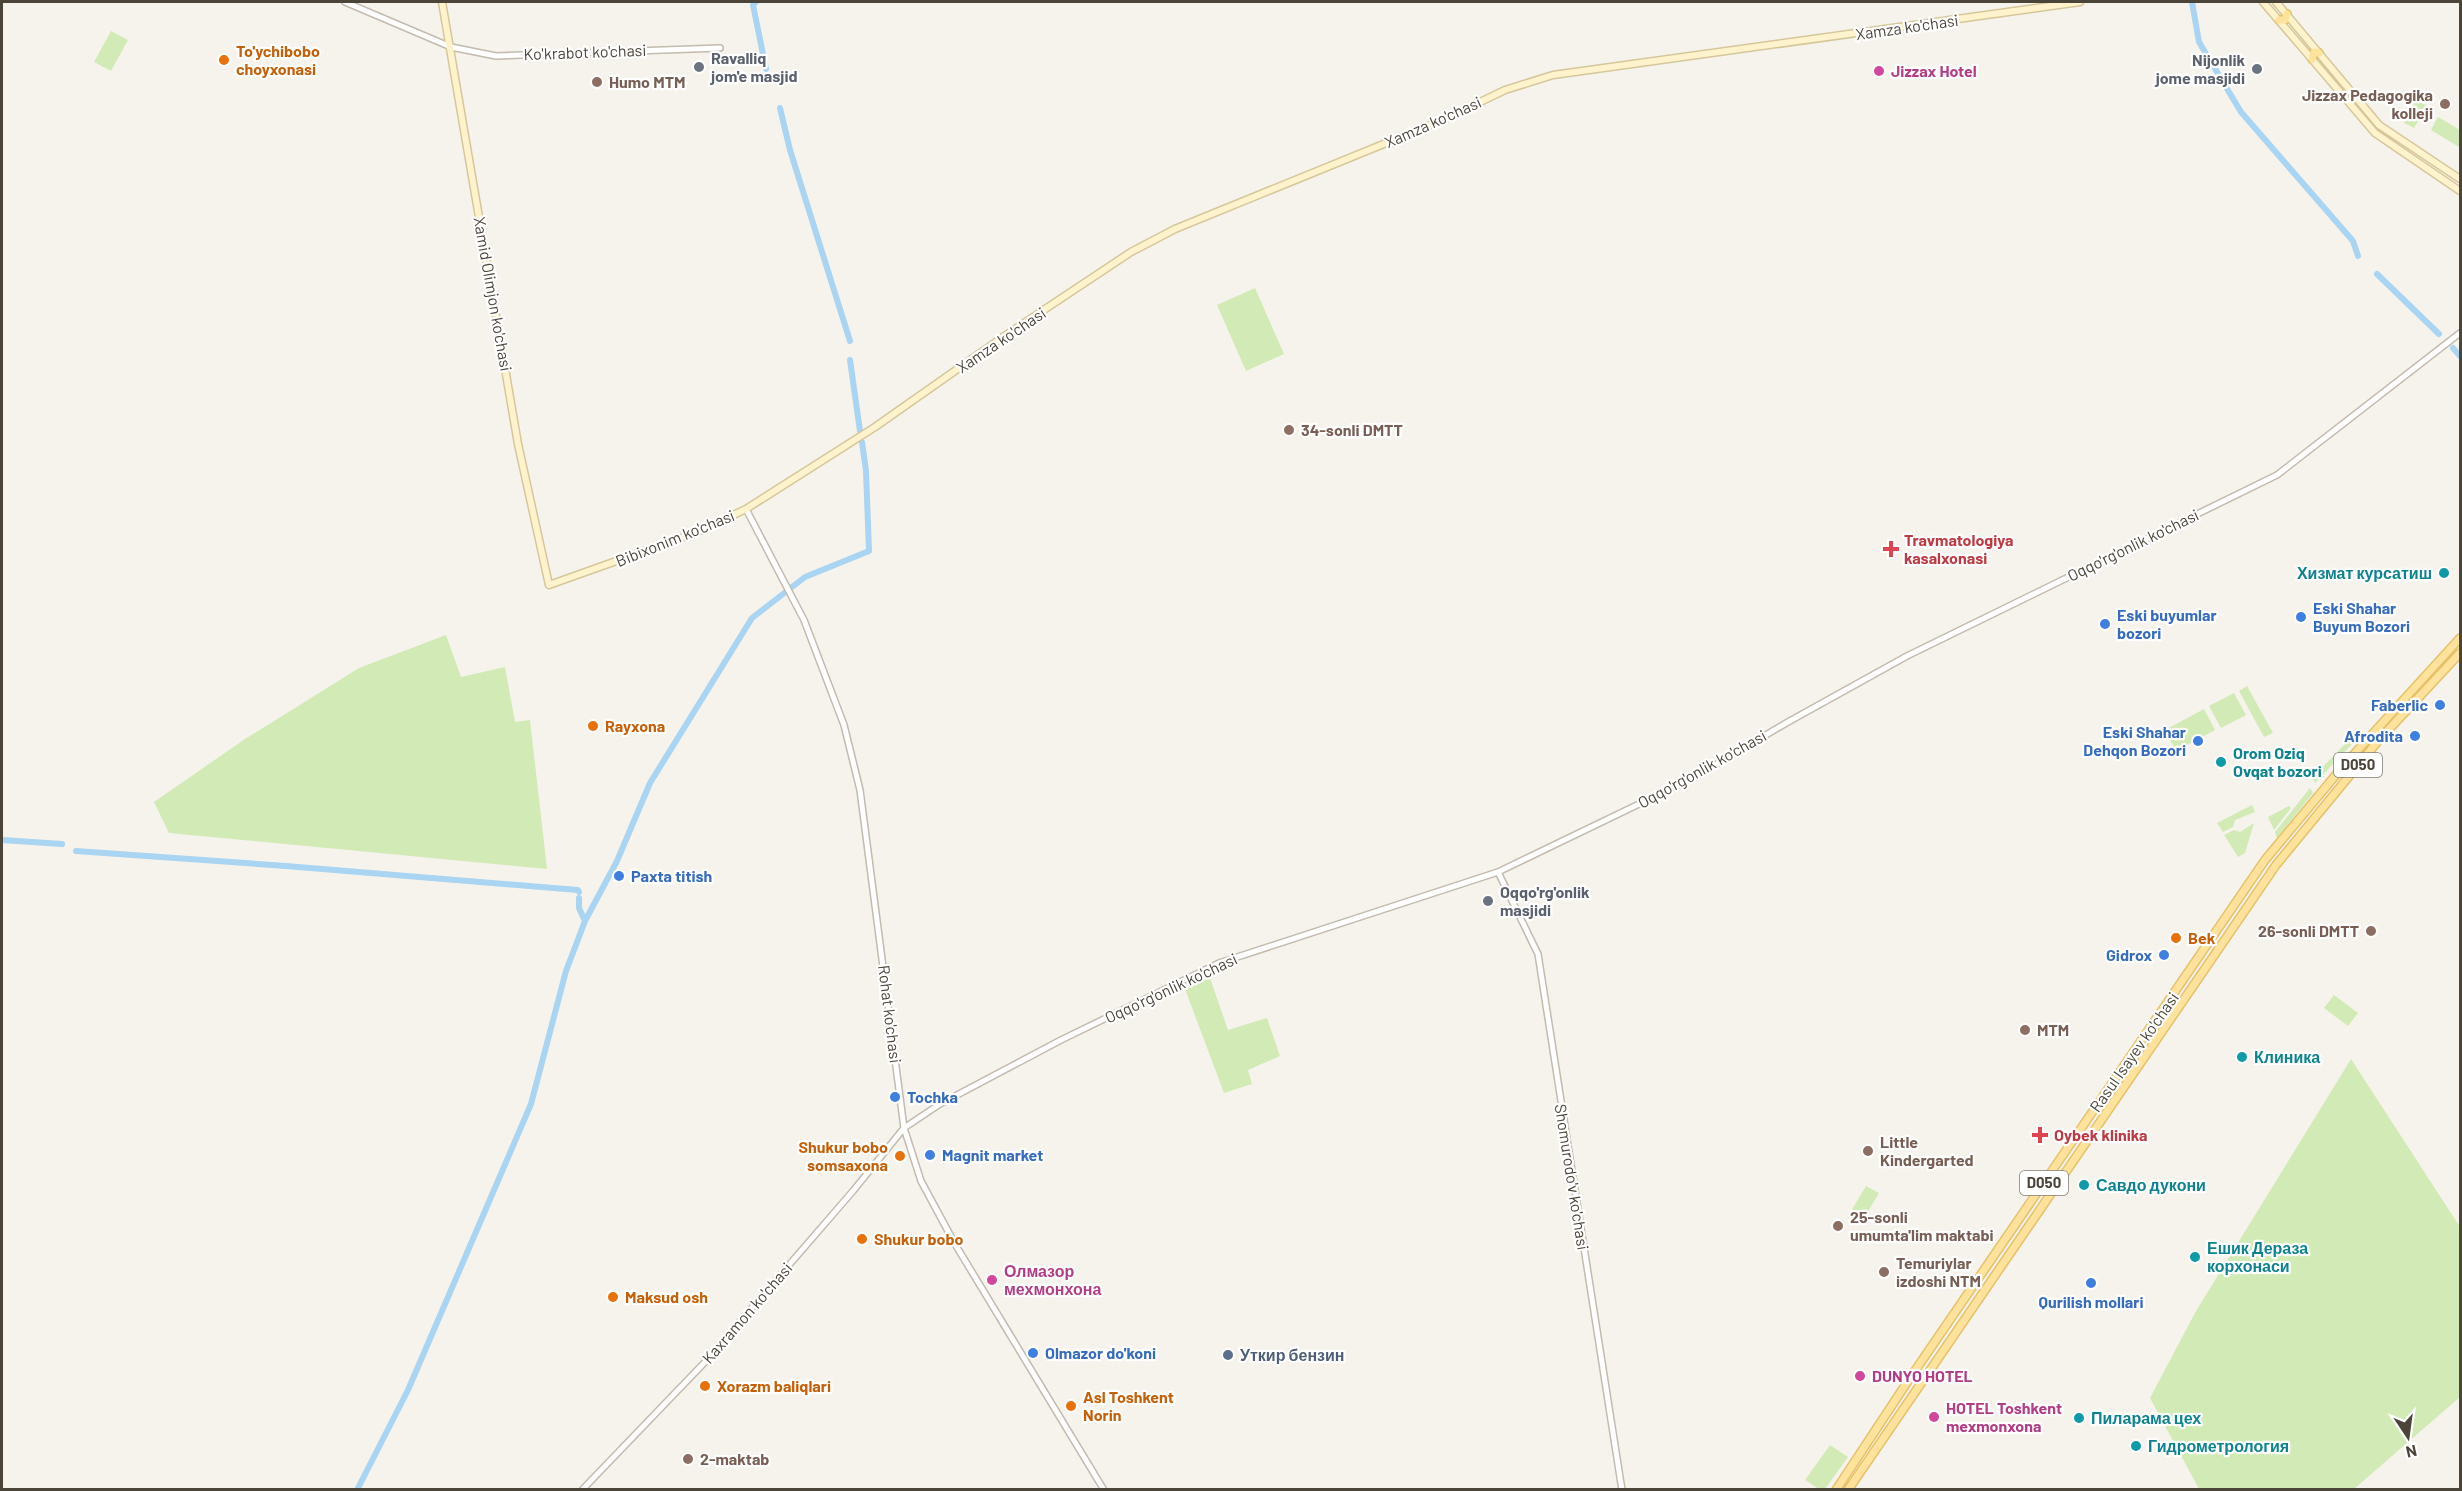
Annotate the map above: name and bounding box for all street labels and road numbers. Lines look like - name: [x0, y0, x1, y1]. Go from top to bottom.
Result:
- street label: Xamza ko'chasi: [1854, 10, 1960, 43]
- street label: Ko'krabot ko'chasi: [523, 40, 647, 63]
- street label: Xamza ko'chasi: [1382, 92, 1484, 151]
- street label: Xamid Olimjon ko'chasi: [471, 215, 516, 373]
- street label: Xamza ko'chasi: [952, 303, 1049, 376]
- street label: Oqqo'rg'onlik ko'chasi: [2064, 504, 2202, 585]
- street label: Bibixonim ko'chasi: [613, 505, 737, 570]
- street label: Oqqo'rg'onlik ko'chasi: [1634, 725, 1769, 812]
- road number: D050: [2334, 753, 2382, 777]
- street label: Oqqo'rg'onlik ko'chasi: [1102, 949, 1240, 1027]
- street label: Rohat ko'chasi: [875, 964, 906, 1064]
- street label: Rasul Isayev ko'chasi: [2085, 988, 2182, 1115]
- street label: Shomurodo'v ko'chasi: [1552, 1103, 1593, 1251]
- road number: D050: [2020, 1171, 2068, 1195]
- street label: Kaxramon ko'chasi: [698, 1258, 796, 1367]

